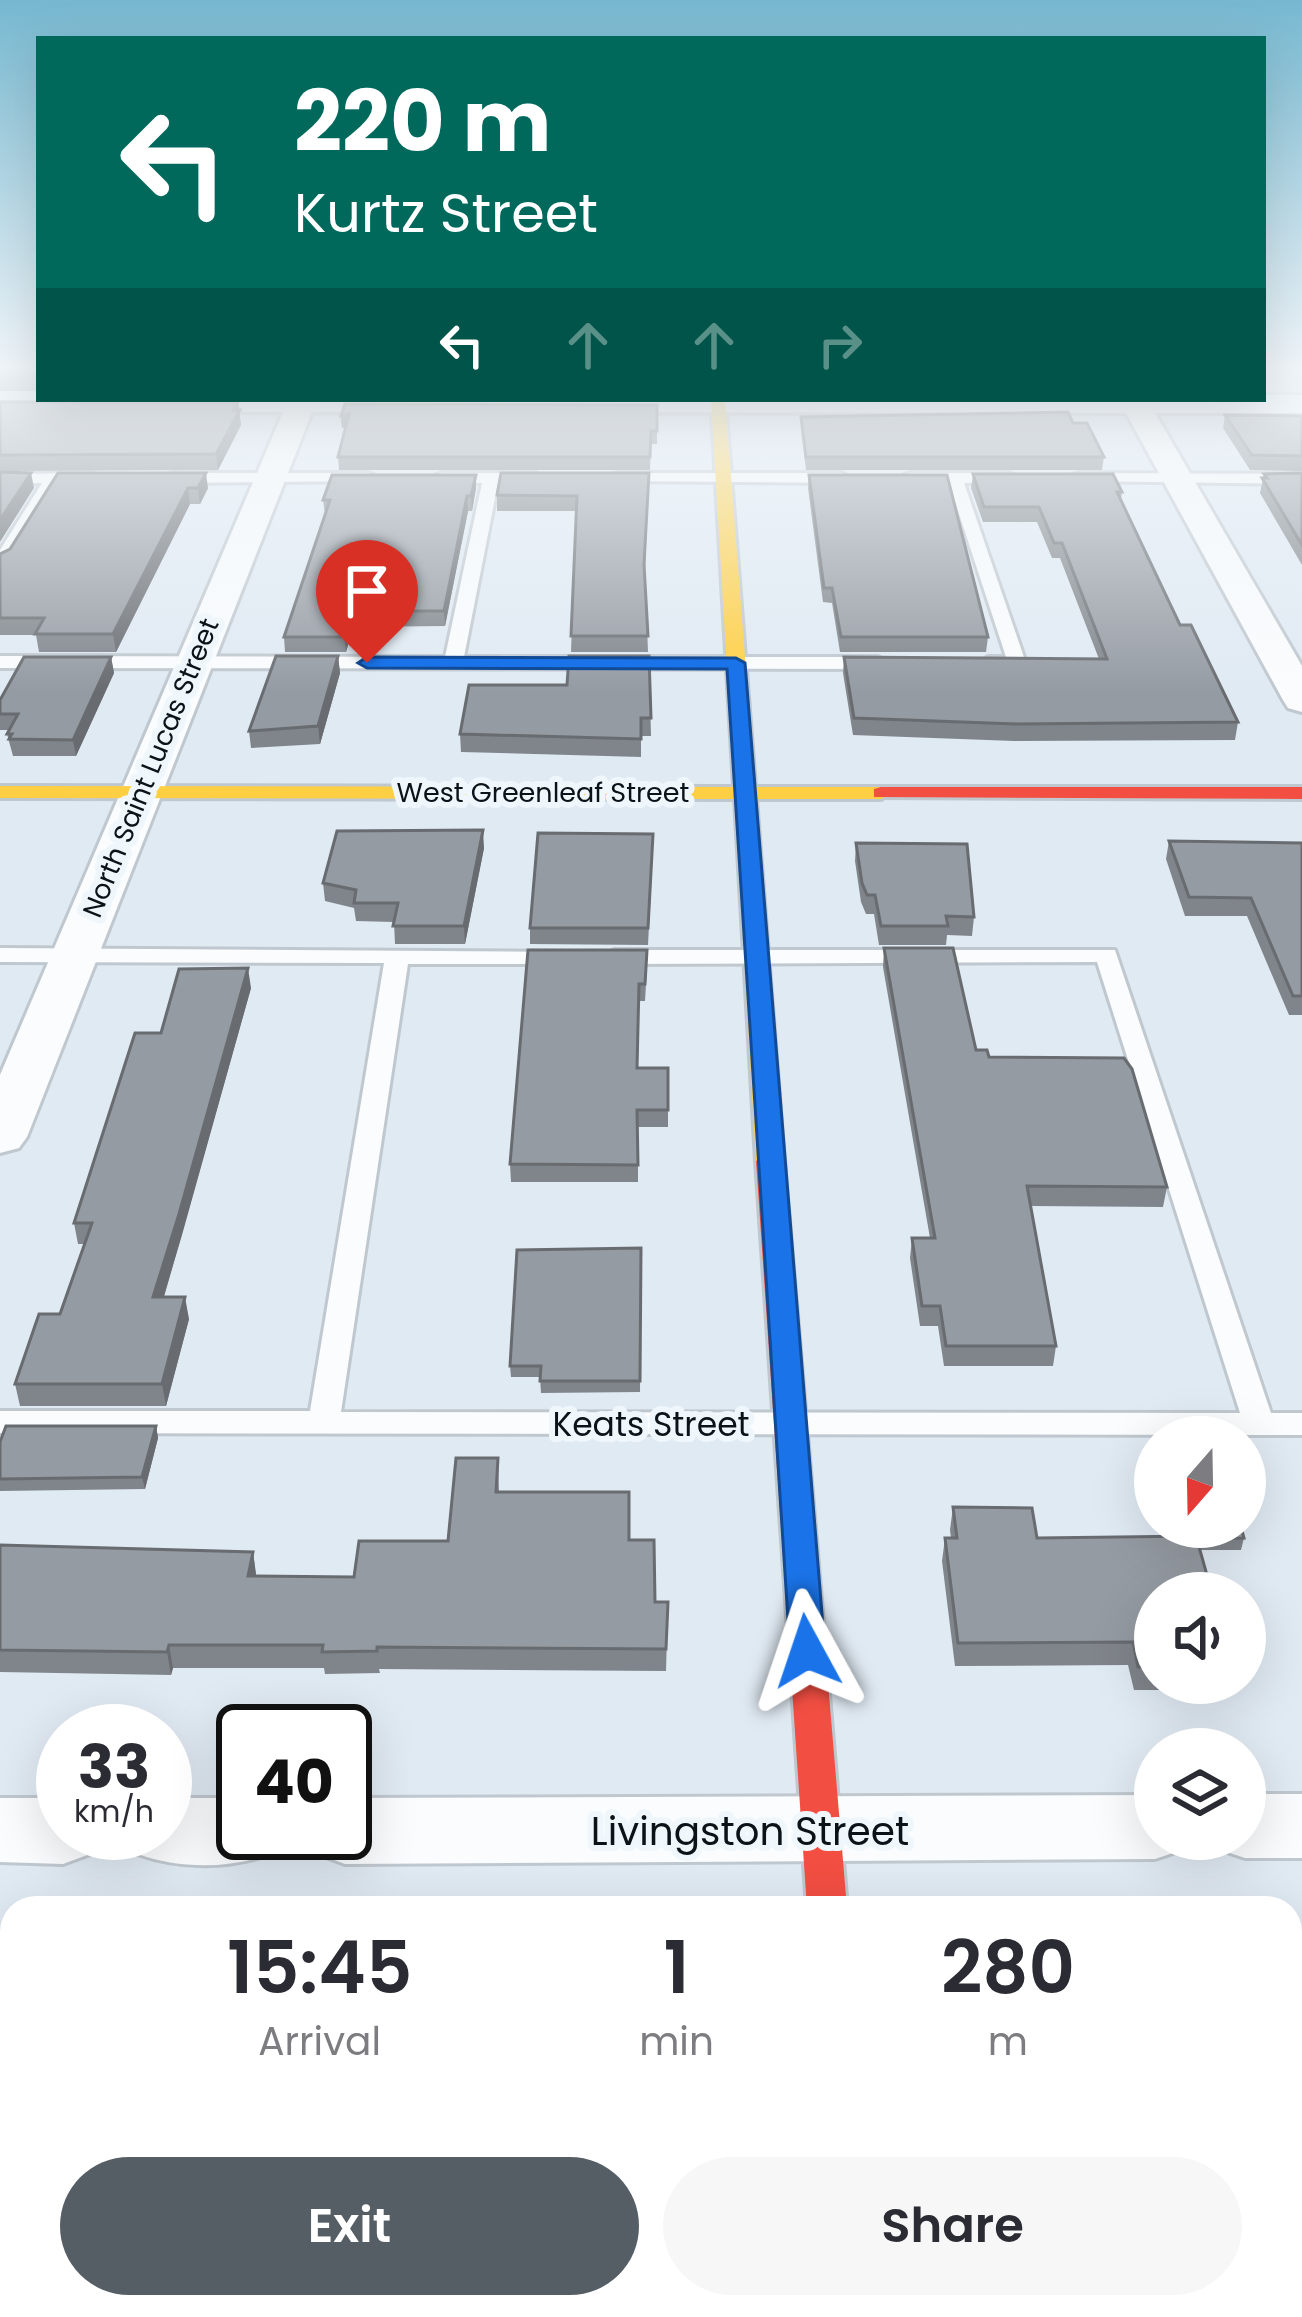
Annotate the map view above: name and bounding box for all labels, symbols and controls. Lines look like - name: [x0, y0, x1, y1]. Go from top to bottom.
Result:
- text: 220 m: [294, 63, 551, 180]
- icon: left: [96, 84, 252, 240]
- text: Kurtz Street: [294, 175, 598, 251]
- icon: left: [429, 312, 495, 378]
- icon: ahead: [555, 312, 621, 378]
- icon: ahead: [681, 312, 747, 378]
- icon: right: [807, 312, 873, 378]
- pin: [316, 540, 418, 663]
- icon: arrive: [334, 558, 400, 624]
- street label: North Saint Lucas Street: [74, 613, 228, 923]
- street label: West Greenleaf Street: [397, 774, 689, 811]
- street label: Keats Street: [552, 1401, 750, 1448]
- north arrow: [1134, 1416, 1266, 1548]
- map controls: [1134, 1416, 1266, 1860]
- button: sound: [1134, 1572, 1266, 1704]
- position arrow: [744, 1588, 870, 1714]
- speed limit sign: 40: [216, 1704, 372, 1860]
- text: 33: [78, 1725, 150, 1809]
- button: layers: [1134, 1728, 1266, 1860]
- text: km/h: [74, 1790, 154, 1833]
- street label: Livingston Street: [591, 1804, 909, 1859]
- text: 15:45: [227, 1917, 412, 2018]
- text: 1: [664, 1917, 690, 2018]
- text: 280: [941, 1917, 1075, 2018]
- text: Arrival: [258, 2014, 381, 2069]
- text: min: [639, 2014, 714, 2069]
- text: m: [988, 2014, 1028, 2069]
- button: Exit: [60, 2157, 639, 2295]
- button: Share: [663, 2157, 1242, 2295]

